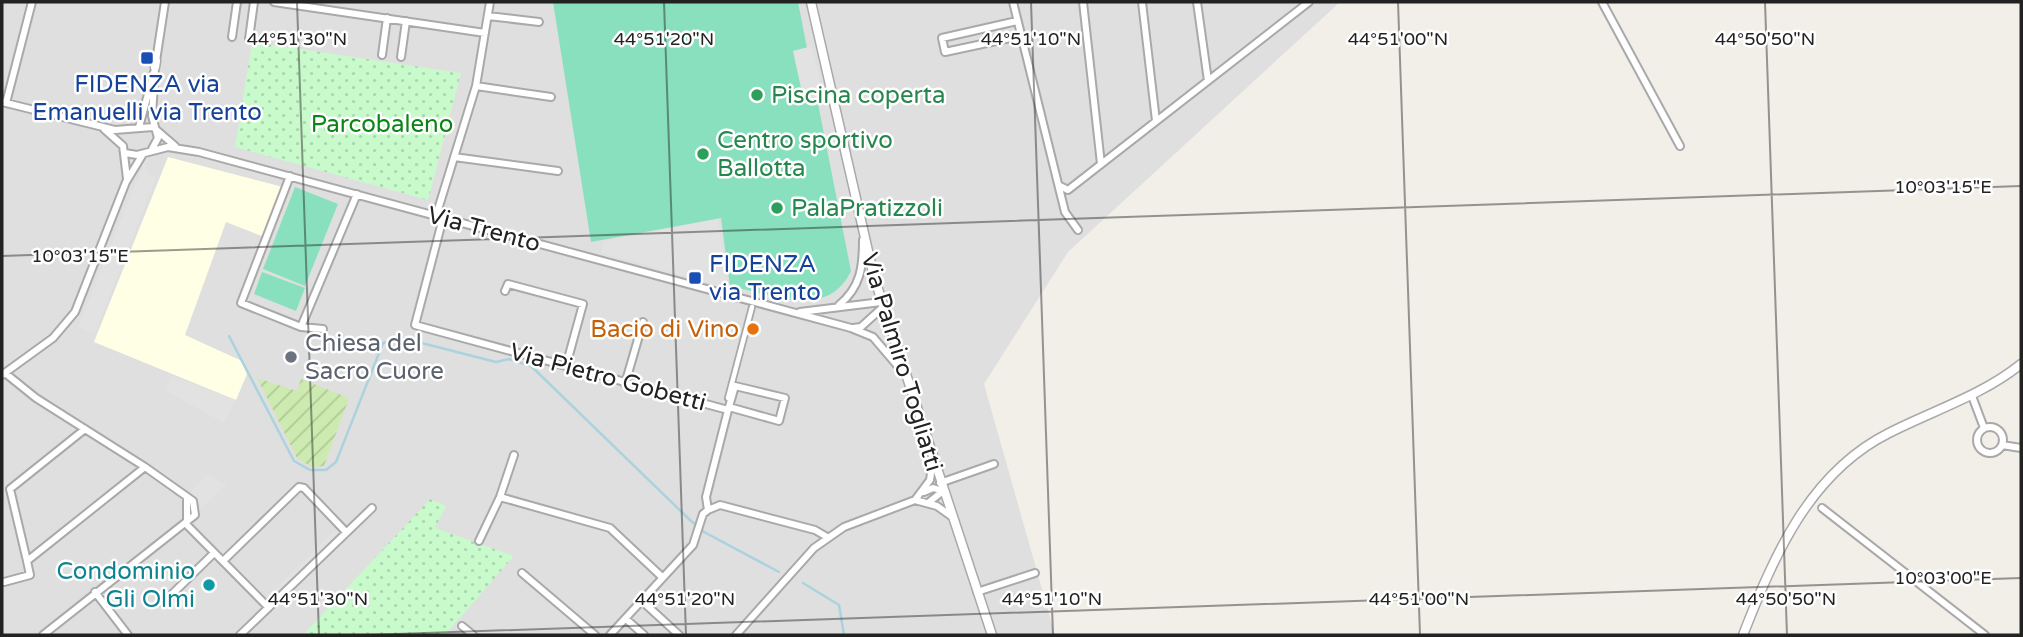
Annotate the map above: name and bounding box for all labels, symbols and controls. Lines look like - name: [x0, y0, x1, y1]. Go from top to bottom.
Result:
- text: 44°51'30"N: [247, 28, 347, 50]
- text: 44°51'20"N: [614, 28, 714, 50]
- text: 44°51'10"N: [981, 28, 1081, 50]
- text: 44°51'00"N: [1348, 28, 1448, 50]
- text: 44°50'50"N: [1715, 28, 1815, 50]
- marker: FIDENZA via Emanuelli via Trento: [139, 50, 155, 66]
- place label: FIDENZA via Emanuelli via Trento: [32, 70, 262, 127]
- place label: Piscina coperta: [771, 81, 945, 110]
- marker: Piscina coperta: [749, 87, 765, 103]
- park label: Parcobaleno: [311, 110, 453, 139]
- place label: Centro sportivo Ballotta: [717, 126, 893, 183]
- marker: Centro sportivo Ballotta: [695, 146, 711, 162]
- text: 10°03'15"E: [1894, 176, 1992, 198]
- place label: PalaPratizzoli: [791, 194, 943, 223]
- marker: PalaPratizzoli: [769, 200, 785, 216]
- street label: Via Trento: [424, 201, 543, 258]
- text: 10°03'15"E: [31, 245, 129, 267]
- street label: Via Palmiro Togliatti: [854, 249, 949, 475]
- place label: FIDENZA via Trento: [709, 250, 821, 307]
- marker: FIDENZA via Trento: [687, 270, 703, 286]
- place label: Bacio di Vino: [590, 315, 739, 344]
- marker: Bacio di Vino: [745, 321, 761, 337]
- place label: Chiesa del Sacro Cuore: [305, 329, 444, 386]
- street label: Via Pietro Gobetti: [506, 337, 709, 418]
- marker: Chiesa del Sacro Cuore: [283, 349, 299, 365]
- place label: Condominio Gli Olmi: [57, 557, 195, 614]
- text: 10°03'00"E: [1894, 567, 1992, 589]
- marker: Condominio Gli Olmi: [201, 577, 217, 593]
- text: 44°51'30"N: [268, 588, 368, 610]
- text: 44°51'20"N: [635, 588, 735, 610]
- text: 44°51'10"N: [1002, 588, 1102, 610]
- text: 44°51'00"N: [1369, 588, 1469, 610]
- text: 44°50'50"N: [1736, 588, 1836, 610]

